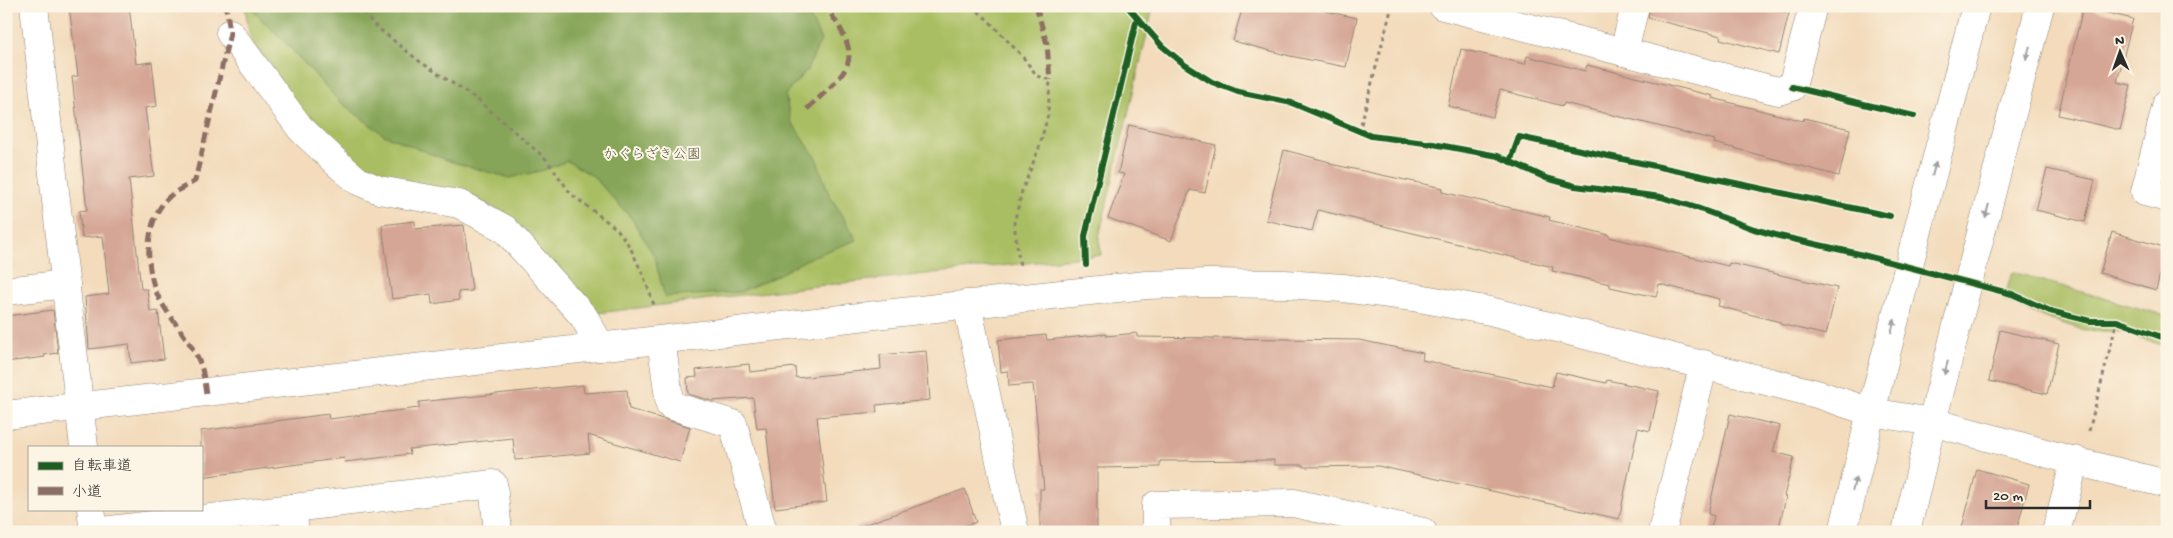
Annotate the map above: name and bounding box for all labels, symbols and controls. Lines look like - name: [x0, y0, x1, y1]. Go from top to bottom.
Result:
- north arrow: [2096, 28, 2146, 78]
- text: N: [2115, 33, 2124, 50]
- one-way arrow: [2024, 46, 2032, 61]
- park label: かぐらざき公園: [603, 147, 701, 164]
- one-way arrow: [1930, 162, 1938, 177]
- one-way arrow: [1983, 203, 1991, 218]
- one-way arrow: [1889, 319, 1897, 334]
- one-way arrow: [1942, 361, 1950, 376]
- legend: [28, 446, 202, 510]
- text: 自転車道: [72, 457, 132, 476]
- one-way arrow: [1850, 477, 1858, 492]
- scale bar: [1986, 478, 2089, 510]
- text: 小道: [72, 484, 102, 502]
- text: 20 m: [1993, 488, 2023, 506]

